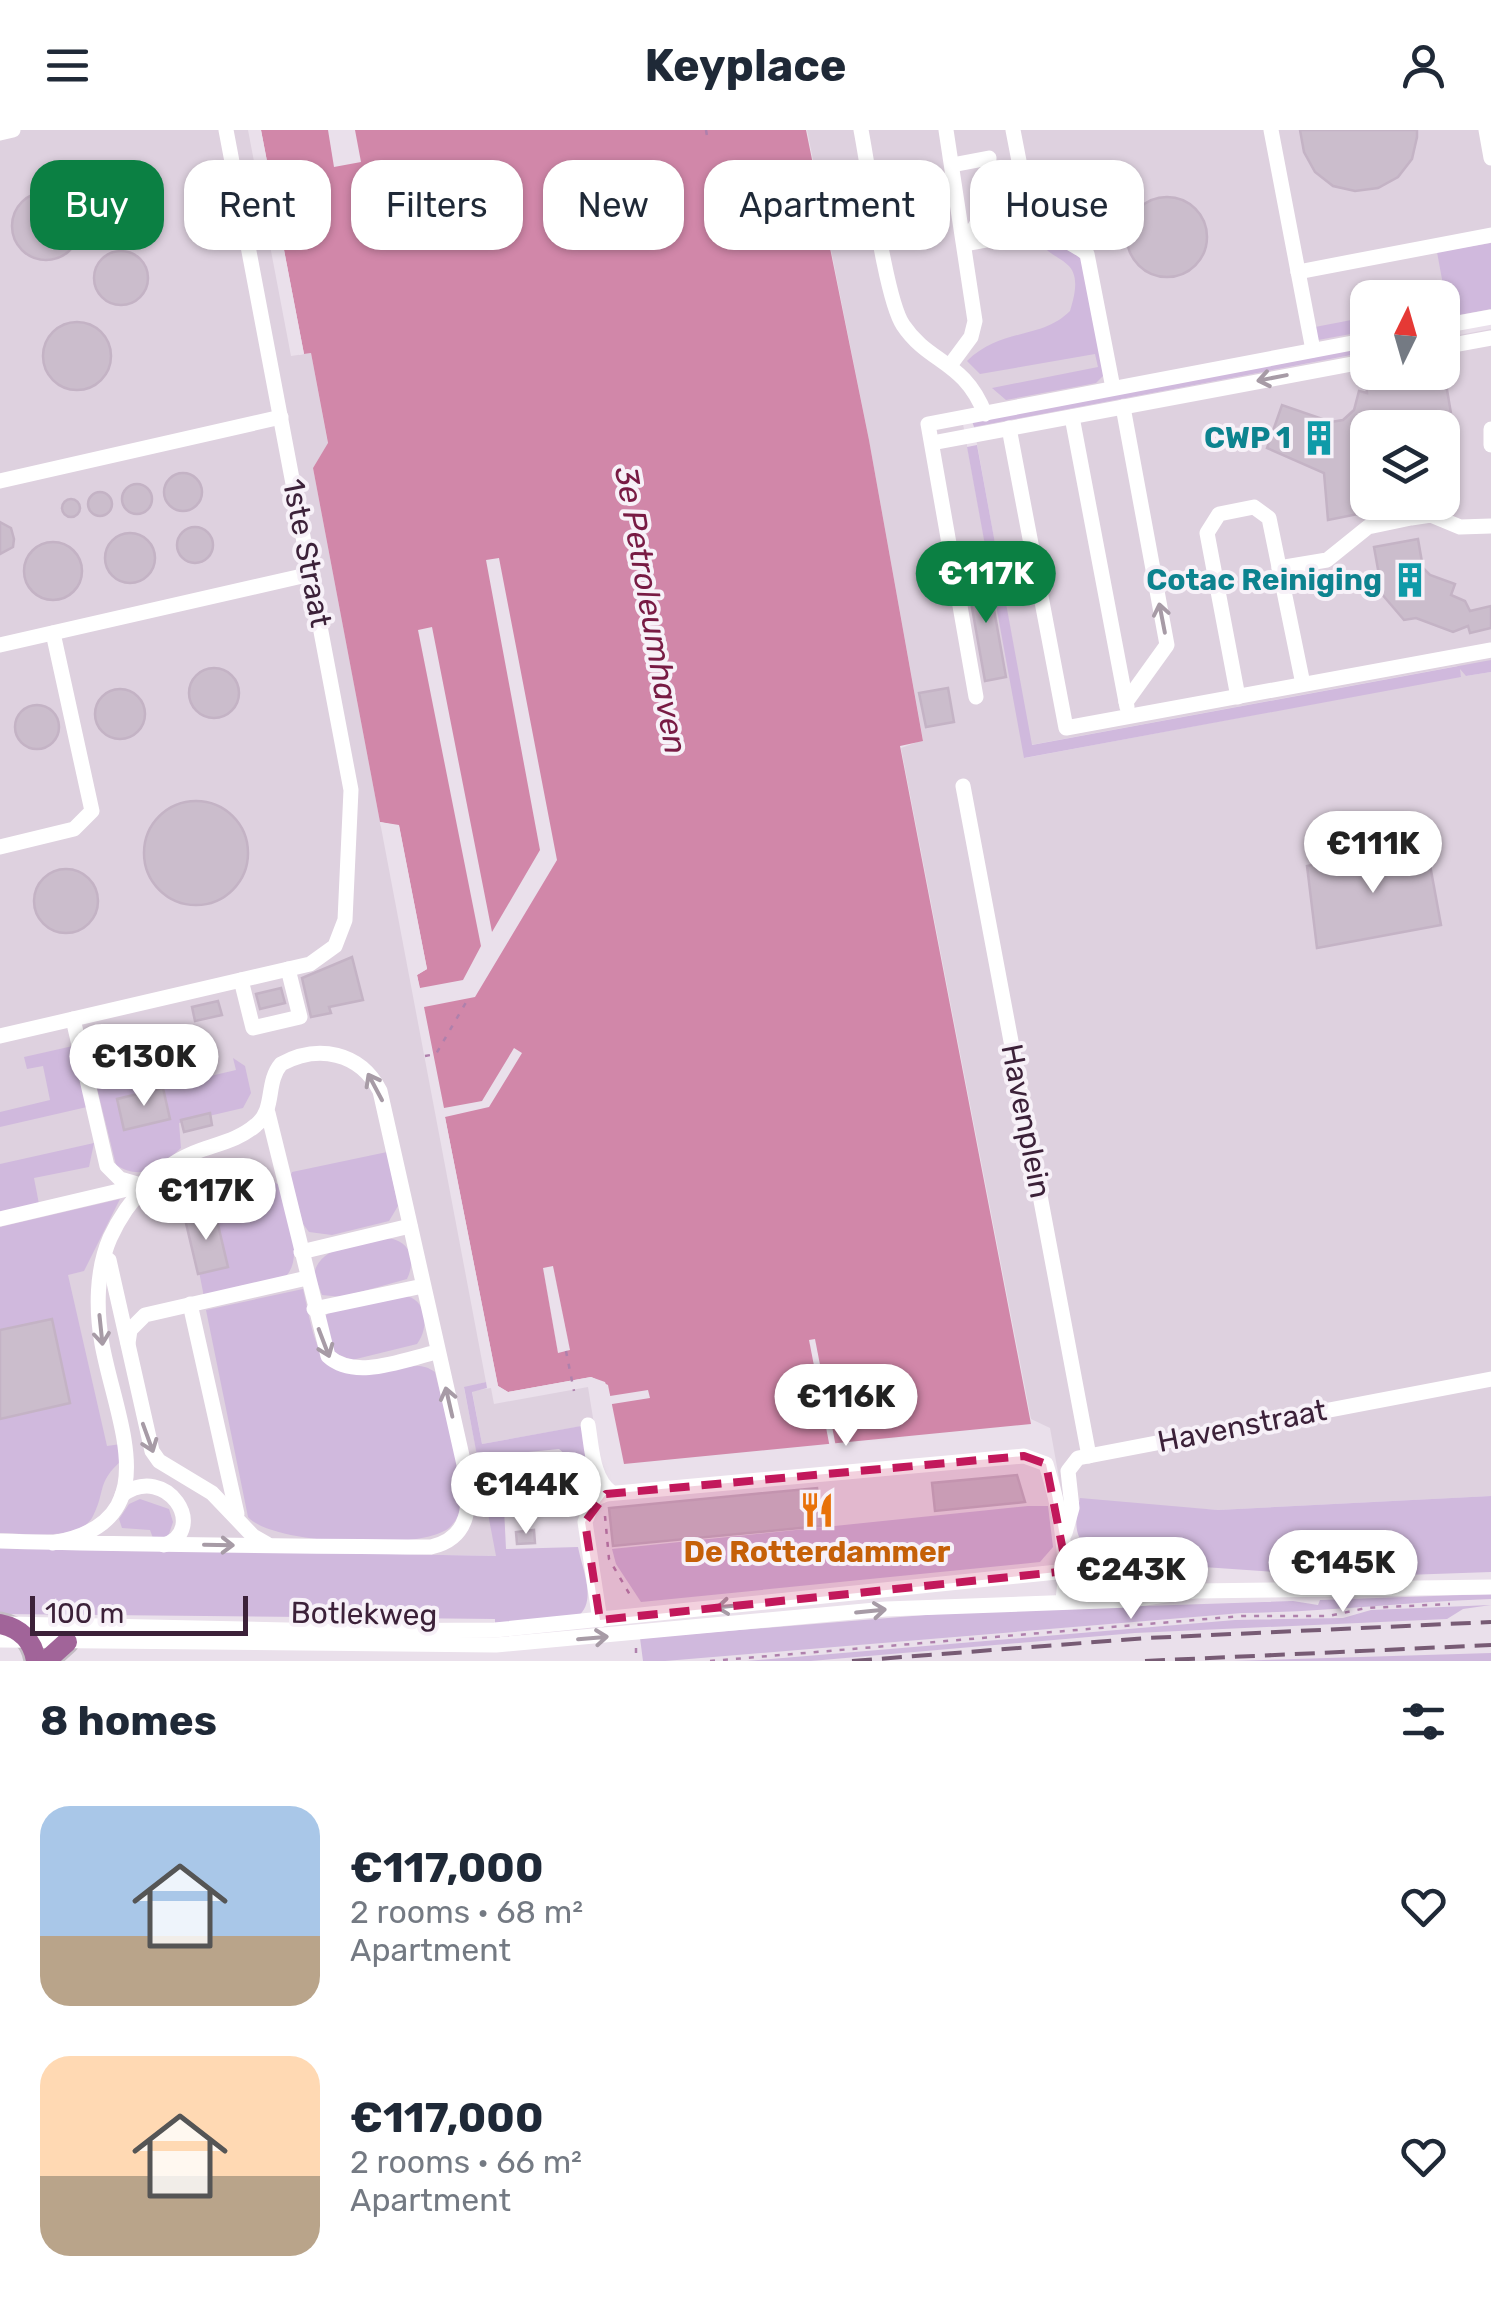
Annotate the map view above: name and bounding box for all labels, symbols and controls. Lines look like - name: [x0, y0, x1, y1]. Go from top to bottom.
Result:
- icon: menu: [40, 38, 95, 93]
- icon: person: [1396, 38, 1451, 93]
- text: Keyplace: [644, 39, 847, 92]
- chip: Buy: [30, 160, 164, 250]
- chip: Rent: [184, 160, 331, 250]
- chip: Filters: [351, 160, 523, 250]
- chip: New: [543, 160, 684, 250]
- chip: Apartment: [704, 160, 950, 250]
- chip: House: [970, 160, 1144, 250]
- north arrow: [1350, 280, 1460, 390]
- map controls: [1350, 280, 1460, 520]
- one-way arrow: [1256, 370, 1288, 389]
- button: layers: [1350, 410, 1460, 520]
- building icon: CWP 1: [1300, 419, 1338, 457]
- place label: CWP 1: [1204, 420, 1291, 456]
- water label: 3e Petroleumhaven: [607, 463, 695, 757]
- street label: 1ste Straat: [275, 476, 339, 630]
- pin: €117K: [916, 541, 1056, 626]
- text: €117K: [938, 554, 1034, 592]
- building icon: Cotac Reiniging: [1391, 561, 1429, 599]
- place label: Cotac Reiniging: [1146, 562, 1382, 598]
- one-way arrow: [1152, 603, 1171, 635]
- pin: €111K: [1303, 811, 1443, 896]
- text: €111K: [1326, 824, 1420, 862]
- pin: €130K: [74, 1024, 214, 1109]
- text: €130K: [91, 1037, 197, 1075]
- street label: Havenplein: [993, 1041, 1059, 1201]
- one-way arrow: [365, 1073, 384, 1102]
- pin: €117K: [136, 1158, 276, 1243]
- text: €117K: [158, 1171, 254, 1209]
- one-way arrow: [92, 1313, 111, 1345]
- one-way arrow: [317, 1327, 335, 1358]
- pin: €116K: [776, 1364, 916, 1449]
- text: €116K: [797, 1377, 895, 1415]
- one-way arrow: [439, 1387, 457, 1419]
- street label: Havenstraat: [1154, 1392, 1330, 1460]
- one-way arrow: [141, 1422, 159, 1454]
- pin: €144K: [456, 1452, 596, 1537]
- text: €144K: [473, 1465, 579, 1503]
- restaurant icon: De Rotterdammer: [798, 1491, 836, 1529]
- pin: €145K: [1273, 1530, 1413, 1615]
- place label: De Rotterdammer: [684, 1534, 951, 1570]
- one-way arrow: [203, 1536, 235, 1555]
- pin: €243K: [1061, 1537, 1201, 1622]
- text: €145K: [1291, 1543, 1395, 1581]
- text: €243K: [1076, 1550, 1186, 1588]
- scale bar: [30, 1591, 248, 1636]
- street label: Botlekweg: [290, 1595, 438, 1633]
- one-way arrow: [715, 1596, 747, 1615]
- text: 100 m: [45, 1597, 124, 1630]
- one-way arrow: [854, 1601, 887, 1620]
- one-way arrow: [576, 1628, 609, 1647]
- icon: filters: [1396, 1694, 1451, 1749]
- text: 8 homes: [40, 1696, 217, 1746]
- text: €117,000: [350, 1843, 543, 1893]
- icon: home: [120, 1846, 240, 1966]
- icon: heart: [1396, 1879, 1451, 1934]
- text: 2 rooms · 68 m²: [350, 1893, 583, 1931]
- text: Apartment: [350, 1931, 511, 1969]
- text: €117,000: [350, 2093, 543, 2143]
- icon: home: [120, 2096, 240, 2216]
- icon: heart: [1396, 2129, 1451, 2184]
- text: 2 rooms · 66 m²: [350, 2143, 582, 2181]
- text: Apartment: [350, 2181, 511, 2219]

